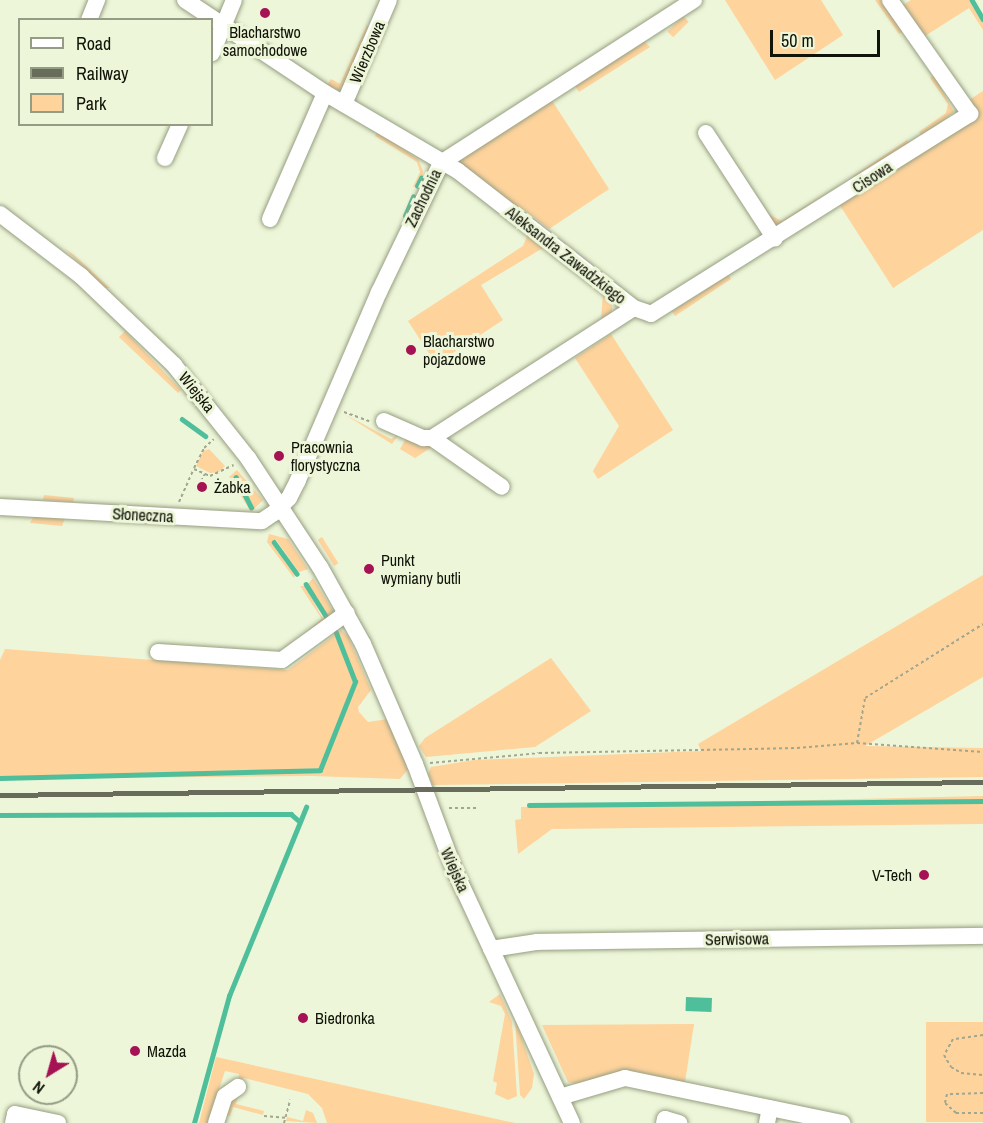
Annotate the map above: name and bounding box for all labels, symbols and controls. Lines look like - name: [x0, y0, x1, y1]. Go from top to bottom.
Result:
- marker: Blacharstwo samochodowe: [258, 6, 272, 20]
- legend: [18, 18, 213, 126]
- street label: Wierzbowa: [345, 18, 389, 86]
- scale bar: [773, 18, 882, 56]
- place label: Blacharstwo samochodowe: [223, 22, 307, 60]
- text: 50 m: [781, 28, 814, 53]
- text: Road: [76, 31, 111, 56]
- text: Railway: [76, 61, 129, 86]
- text: Park: [76, 91, 106, 116]
- street label: Cisowa: [848, 157, 896, 197]
- street label: Zachodnia: [401, 166, 445, 230]
- street label: Aleksandra Zawadzkiego: [502, 202, 630, 308]
- place label: Blacharstwo pojazdowe: [423, 331, 494, 369]
- marker: Blacharstwo pojazdowe: [404, 343, 418, 357]
- street label: Wiejska: [175, 368, 219, 416]
- place label: Pracownia florystyczna: [291, 437, 360, 475]
- marker: Pracownia florystyczna: [272, 449, 286, 463]
- place label: Żabka: [214, 477, 250, 497]
- marker: Żabka: [195, 480, 209, 494]
- street label: Słoneczna: [112, 504, 174, 526]
- place label: Punkt wymiany butli: [381, 550, 461, 588]
- marker: Punkt wymiany butli: [362, 562, 376, 576]
- street label: Wiejska: [437, 845, 473, 895]
- place label: V-Tech: [872, 865, 912, 885]
- marker: V-Tech: [917, 868, 931, 882]
- street label: Serwisowa: [705, 929, 769, 949]
- place label: Biedronka: [315, 1008, 375, 1028]
- marker: Biedronka: [296, 1011, 310, 1025]
- place label: Mazda: [147, 1041, 186, 1061]
- marker: Mazda: [128, 1044, 142, 1058]
- north arrow: [18, 1045, 78, 1105]
- text: N: [28, 1076, 49, 1099]

